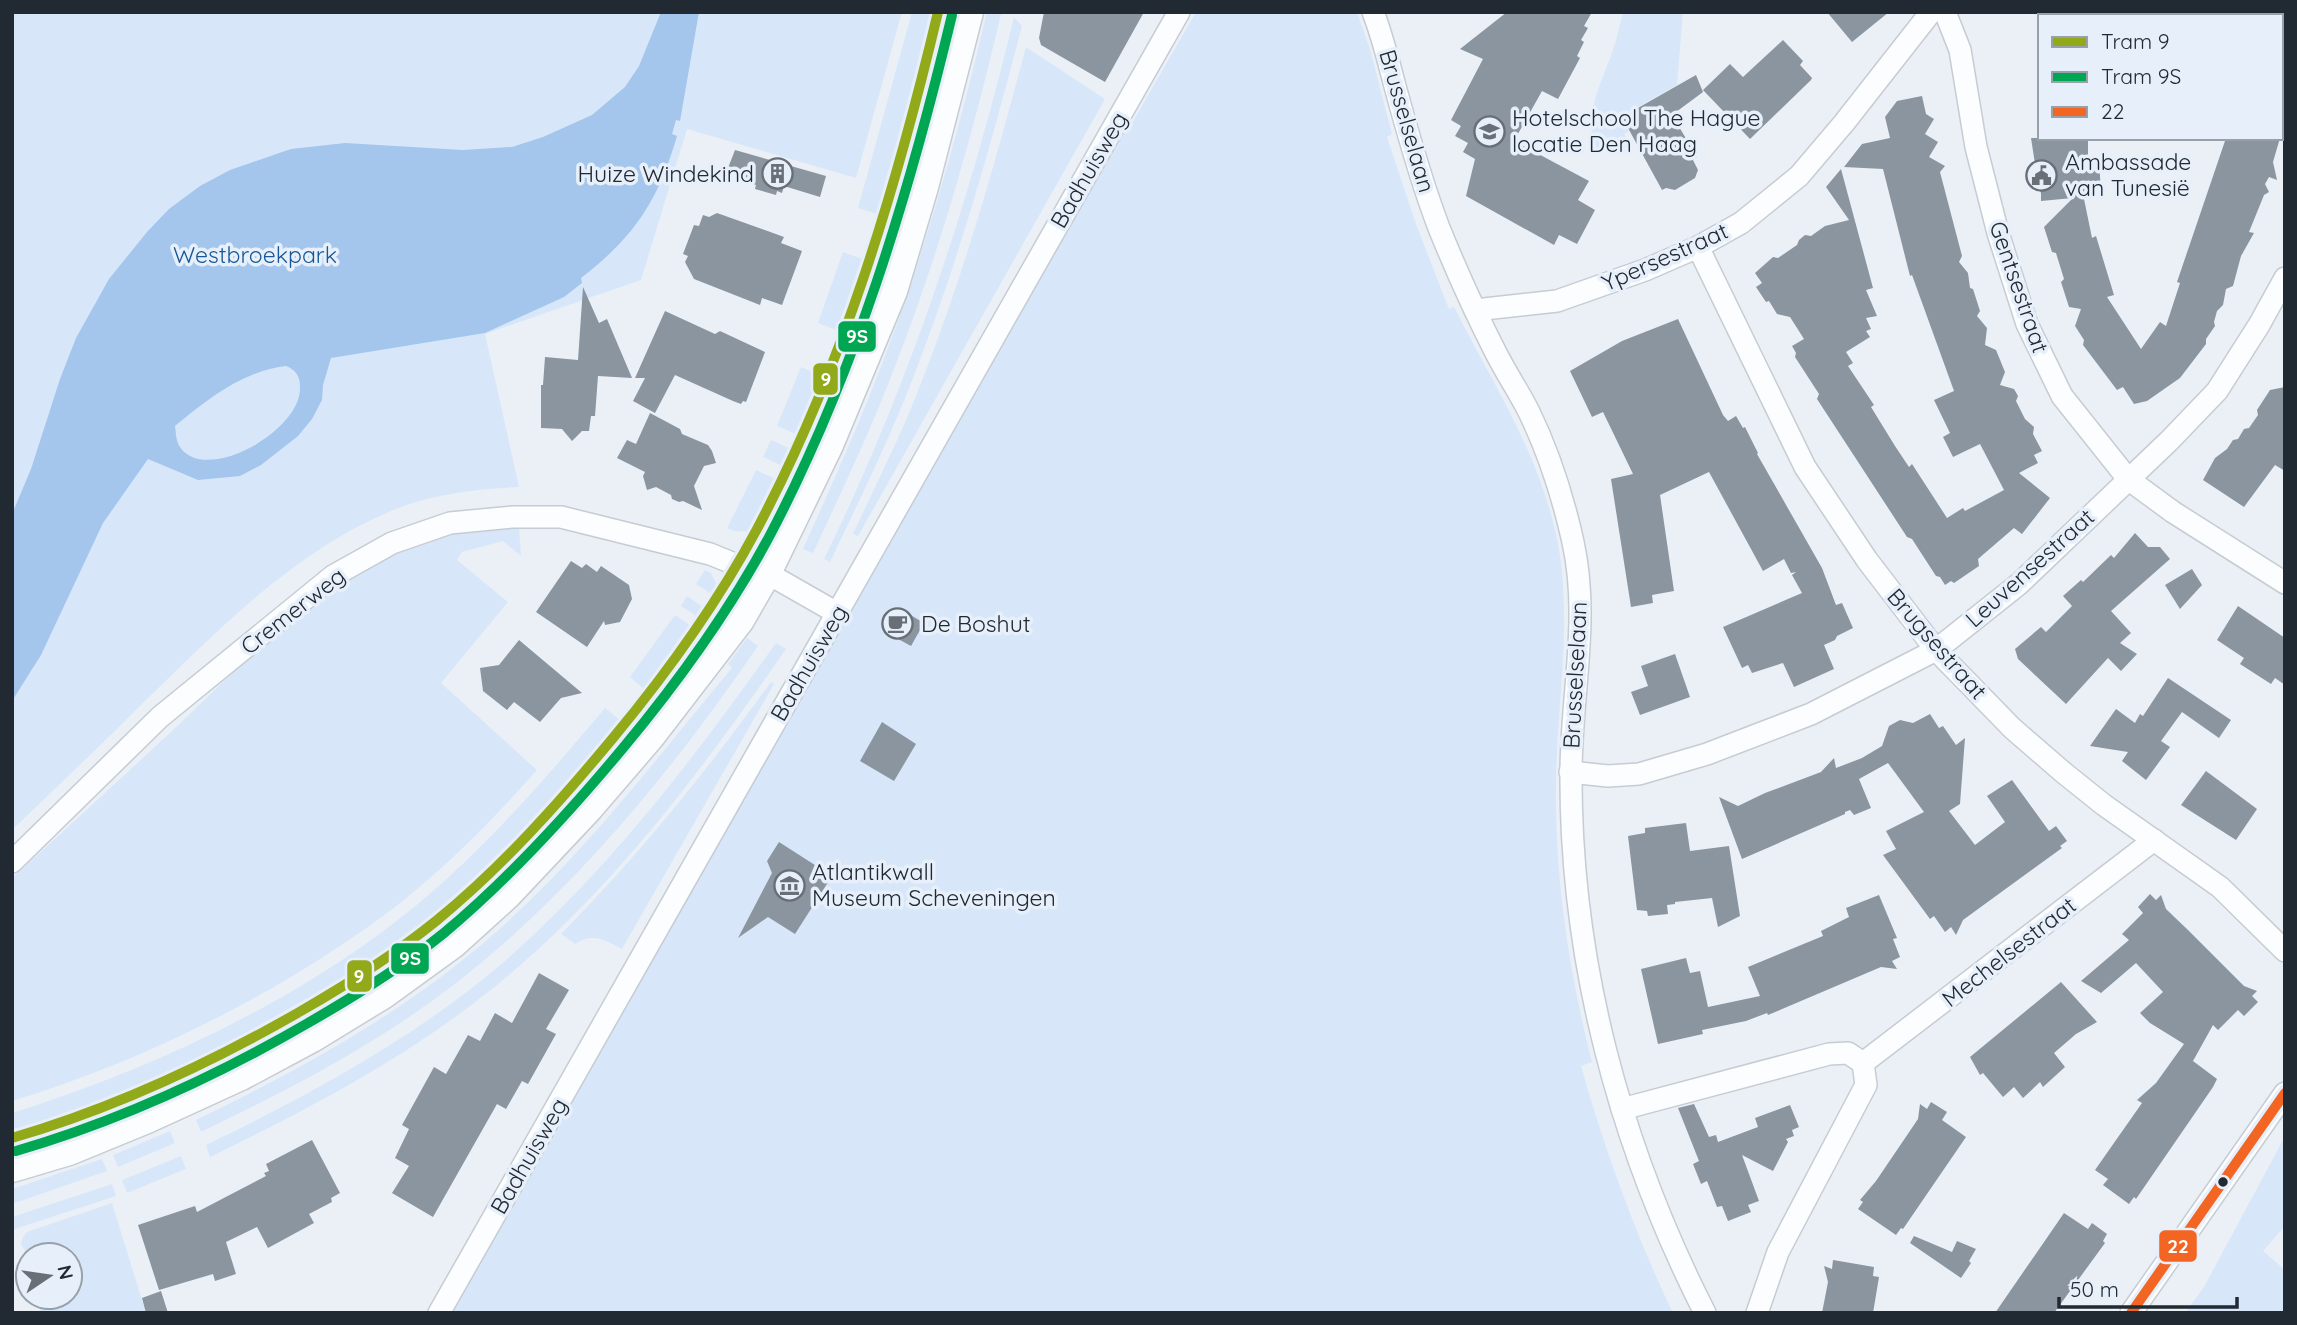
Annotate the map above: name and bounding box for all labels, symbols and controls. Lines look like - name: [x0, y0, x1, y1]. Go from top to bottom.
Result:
- legend: [2038, 14, 2283, 140]
- text: Tram 9: [2101, 28, 2170, 54]
- street label: Brusselselaan: [1373, 46, 1442, 196]
- text: Tram 9S: [2101, 63, 2181, 89]
- text: 22: [2101, 98, 2124, 124]
- place label: Hotelschool The Hague locatie Den Haag: [1512, 103, 1761, 158]
- street label: Badhuisweg: [1044, 107, 1133, 233]
- school or university icon: Hotelschool The Hague locatie Den Haag: [1472, 114, 1506, 148]
- place label: Ambassade van Tunesië: [2065, 147, 2191, 202]
- building icon: Huize Windekind: [760, 157, 794, 191]
- public building icon: Ambassade van Tunesië: [2025, 158, 2059, 192]
- place label: Huize Windekind: [578, 159, 754, 188]
- street label: Ypersestraat: [1597, 216, 1733, 297]
- street label: Gentsestraat: [1983, 217, 2056, 357]
- park label: Westbroekpark: [173, 240, 337, 269]
- line badge: 9S: [837, 320, 877, 353]
- text: 9S: [846, 324, 868, 348]
- line badge: 9: [812, 362, 839, 396]
- text: 9: [821, 367, 831, 391]
- street label: Leuvensestraat: [1959, 502, 2100, 633]
- street label: Cremerweg: [235, 561, 351, 660]
- street label: Brugsestraat: [1881, 582, 1994, 705]
- street label: Badhuisweg: [764, 600, 853, 726]
- street label: Brusselselaan: [1556, 601, 1593, 749]
- cafe icon: De Boshut: [881, 607, 915, 641]
- place label: De Boshut: [921, 609, 1031, 638]
- place label: Atlantikwall Museum Scheveningen: [812, 857, 1056, 912]
- museum icon: Atlantikwall Museum Scheveningen: [772, 868, 806, 902]
- street label: Mechelsestraat: [1936, 890, 2082, 1013]
- line badge: 9S: [390, 942, 430, 975]
- text: 9S: [399, 946, 421, 970]
- line badge: 9: [346, 959, 373, 993]
- text: 9: [354, 964, 364, 988]
- street label: Badhuisweg: [484, 1093, 573, 1219]
- unlabelled marker: [2216, 1175, 2230, 1189]
- line badge: 22: [2158, 1229, 2198, 1263]
- text: 22: [2167, 1234, 2189, 1258]
- north arrow: [14, 1241, 84, 1311]
- text: N: [52, 1263, 79, 1282]
- scale bar: [2059, 1266, 2238, 1310]
- text: 50 m: [2070, 1276, 2119, 1302]

